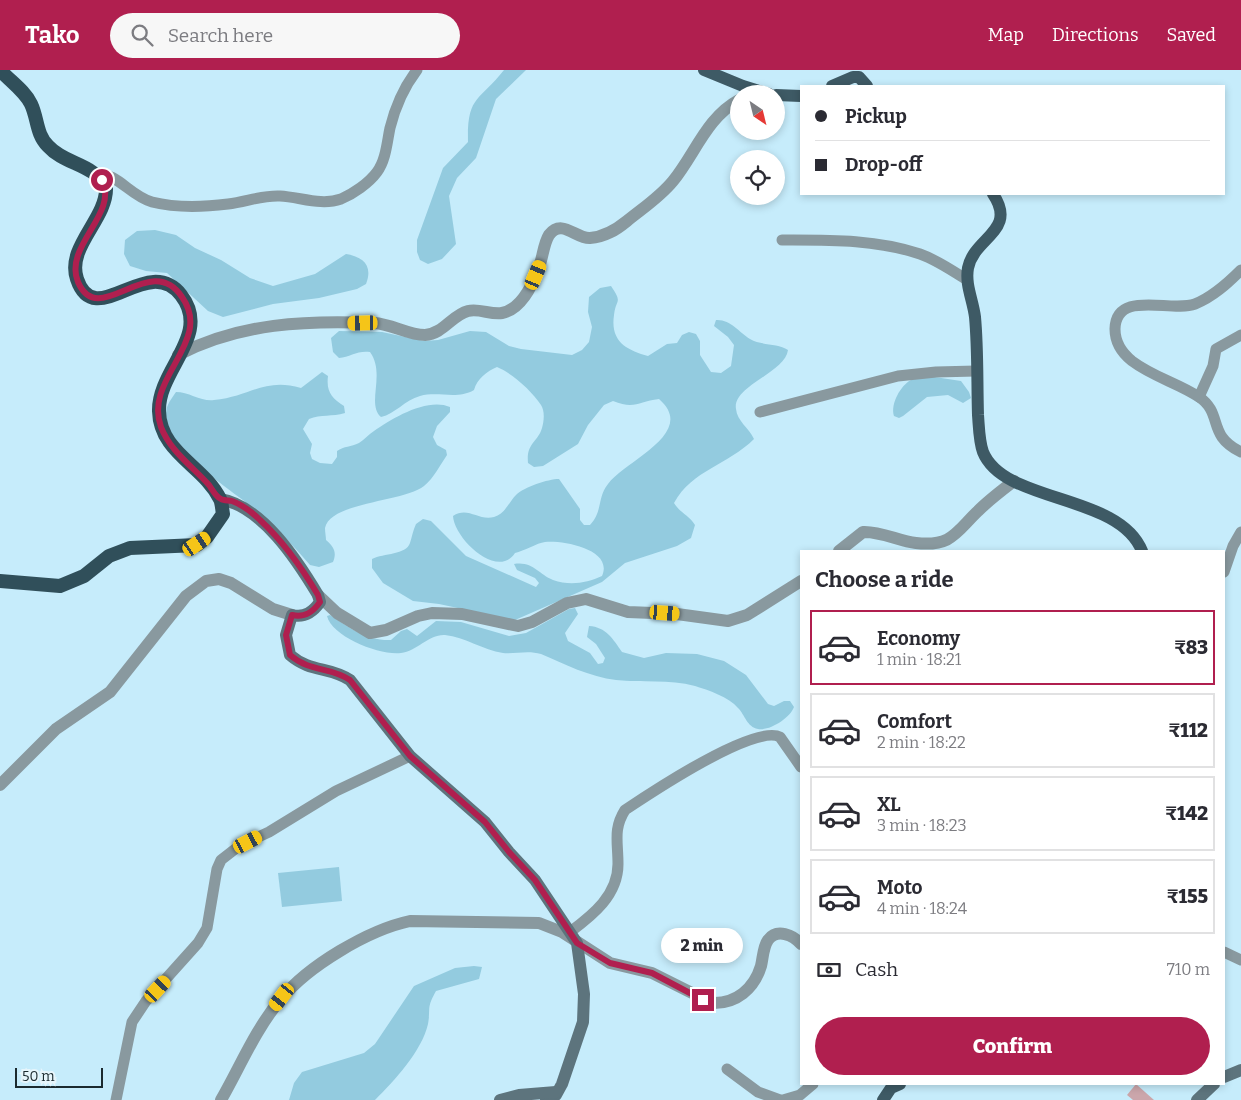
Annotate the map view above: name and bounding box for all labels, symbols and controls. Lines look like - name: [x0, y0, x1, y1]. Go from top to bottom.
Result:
- search box: [110, 13, 460, 58]
- text: Tako: [25, 21, 80, 49]
- icon: search: [128, 21, 156, 49]
- text: Search here: [168, 24, 273, 47]
- text: Map: [988, 24, 1024, 46]
- text: Directions: [1052, 24, 1139, 46]
- text: Saved: [1167, 24, 1216, 46]
- north arrow: [730, 85, 785, 140]
- map controls: [730, 85, 785, 205]
- text: Pickup: [845, 105, 907, 128]
- button: locate: [730, 150, 785, 205]
- text: Drop-off: [845, 153, 923, 176]
- route start: [91, 169, 113, 191]
- car: [523, 258, 548, 292]
- car: [347, 315, 378, 331]
- car: [180, 529, 213, 559]
- text: Choose a ride: [815, 566, 954, 593]
- car: [649, 604, 680, 622]
- icon: car: [817, 625, 862, 670]
- text: Economy: [877, 627, 960, 650]
- text: ₹83: [1174, 636, 1208, 659]
- text: 1 min · 18:21: [877, 650, 961, 669]
- icon: car: [817, 708, 862, 753]
- text: Comfort: [877, 710, 952, 733]
- text: ₹112: [1169, 719, 1208, 742]
- text: 2 min · 18:22: [877, 733, 966, 752]
- icon: car: [817, 791, 862, 836]
- text: XL: [877, 793, 901, 816]
- text: ₹142: [1165, 802, 1208, 825]
- text: 3 min · 18:23: [877, 816, 967, 835]
- car: [231, 829, 264, 855]
- icon: car: [817, 874, 862, 919]
- text: Moto: [877, 876, 923, 899]
- text: ₹155: [1167, 885, 1208, 908]
- text: 4 min · 18:24: [877, 899, 967, 918]
- callout: 2 min: [662, 928, 744, 962]
- text: 2 min: [681, 936, 723, 955]
- icon: cash: [815, 956, 843, 984]
- text: Cash: [855, 958, 898, 981]
- text: 710 m: [1167, 960, 1210, 979]
- car: [142, 973, 173, 1005]
- car: [266, 981, 297, 1013]
- route end: [692, 989, 714, 1011]
- button: Confirm: [815, 1017, 1210, 1075]
- scale bar: [15, 1065, 102, 1088]
- text: 50 m: [22, 1068, 55, 1085]

